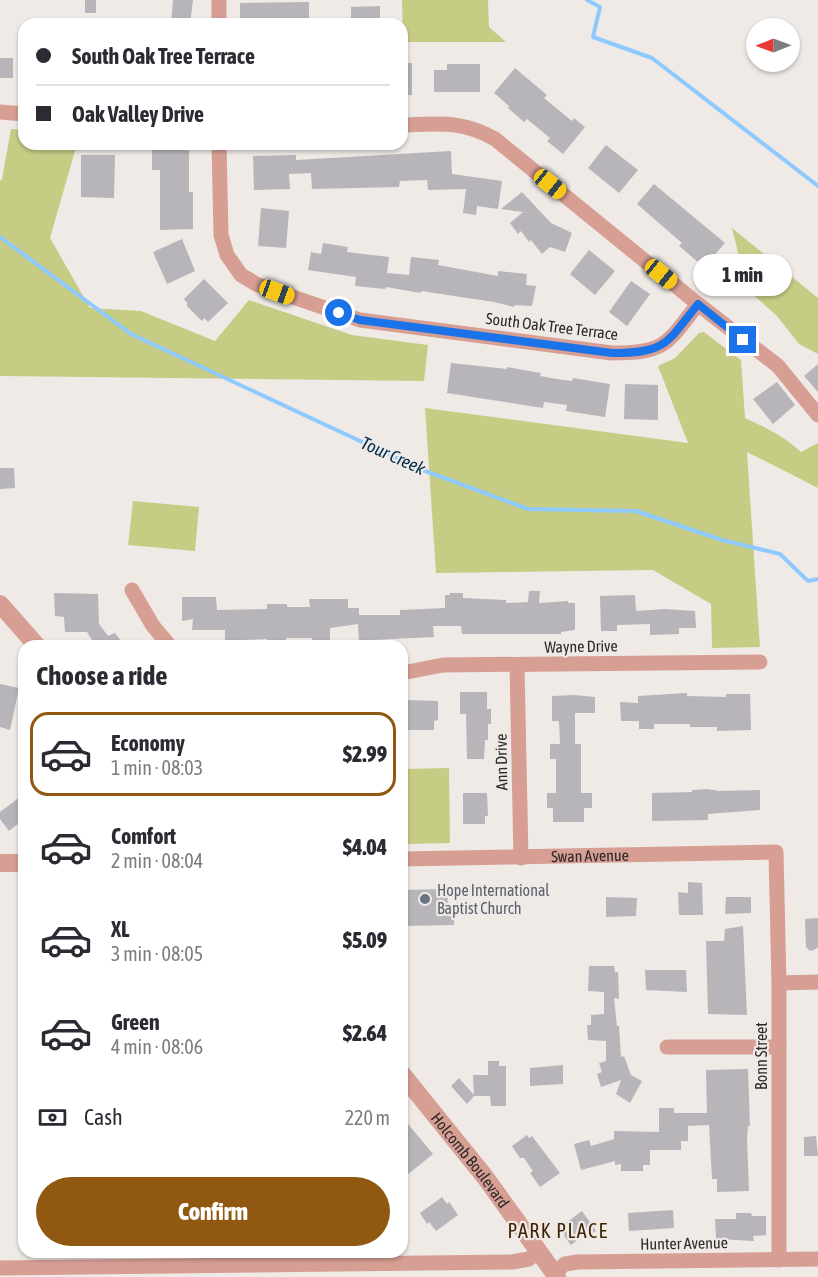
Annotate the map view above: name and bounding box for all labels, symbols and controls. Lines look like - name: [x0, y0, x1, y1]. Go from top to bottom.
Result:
- north arrow: [746, 18, 800, 72]
- map controls: [746, 18, 800, 72]
- text: South Oak Tree Terrace: [72, 43, 255, 69]
- text: Oak Valley Drive: [72, 101, 204, 127]
- car: [530, 166, 570, 202]
- callout: 1 min: [694, 253, 792, 295]
- car: [641, 256, 681, 292]
- text: 1 min: [722, 263, 763, 286]
- car: [257, 277, 297, 307]
- route start: [325, 299, 352, 326]
- street label: South Oak Tree Terrace: [485, 309, 619, 343]
- route end: [729, 326, 756, 353]
- water label: Tour Creek: [358, 432, 430, 480]
- street label: Wayne Drive: [544, 636, 618, 657]
- text: Choose a ride: [36, 660, 168, 691]
- icon: car: [39, 727, 93, 781]
- text: Economy: [111, 730, 185, 756]
- street label: Ann Drive: [492, 734, 510, 790]
- text: $2.99: [343, 741, 387, 767]
- text: 1 min · 08:03: [111, 756, 203, 779]
- icon: car: [39, 820, 93, 874]
- text: Comfort: [111, 823, 176, 849]
- text: $4.04: [343, 834, 387, 860]
- street label: Swan Avenue: [551, 846, 629, 865]
- text: 2 min · 08:04: [111, 849, 203, 872]
- place label: Hope International Baptist Church: [437, 881, 550, 918]
- marker: Hope International Baptist Church: [418, 892, 432, 906]
- icon: car: [39, 913, 93, 967]
- text: XL: [111, 916, 129, 942]
- text: $5.09: [343, 927, 387, 953]
- text: 3 min · 08:05: [111, 942, 203, 965]
- icon: car: [39, 1006, 93, 1060]
- text: Green: [111, 1009, 160, 1035]
- text: $2.64: [343, 1020, 387, 1046]
- street label: Bonn Street: [752, 1022, 770, 1090]
- text: 4 min · 08:06: [111, 1035, 203, 1058]
- icon: cash: [36, 1101, 69, 1134]
- text: Cash: [84, 1104, 123, 1130]
- text: 220 m: [345, 1106, 390, 1129]
- street label: Holcomb Boulevard: [428, 1109, 513, 1211]
- button: Confirm: [36, 1177, 390, 1246]
- district label: PARK PLACE: [507, 1219, 609, 1242]
- street label: Hunter Avenue: [640, 1233, 728, 1253]

